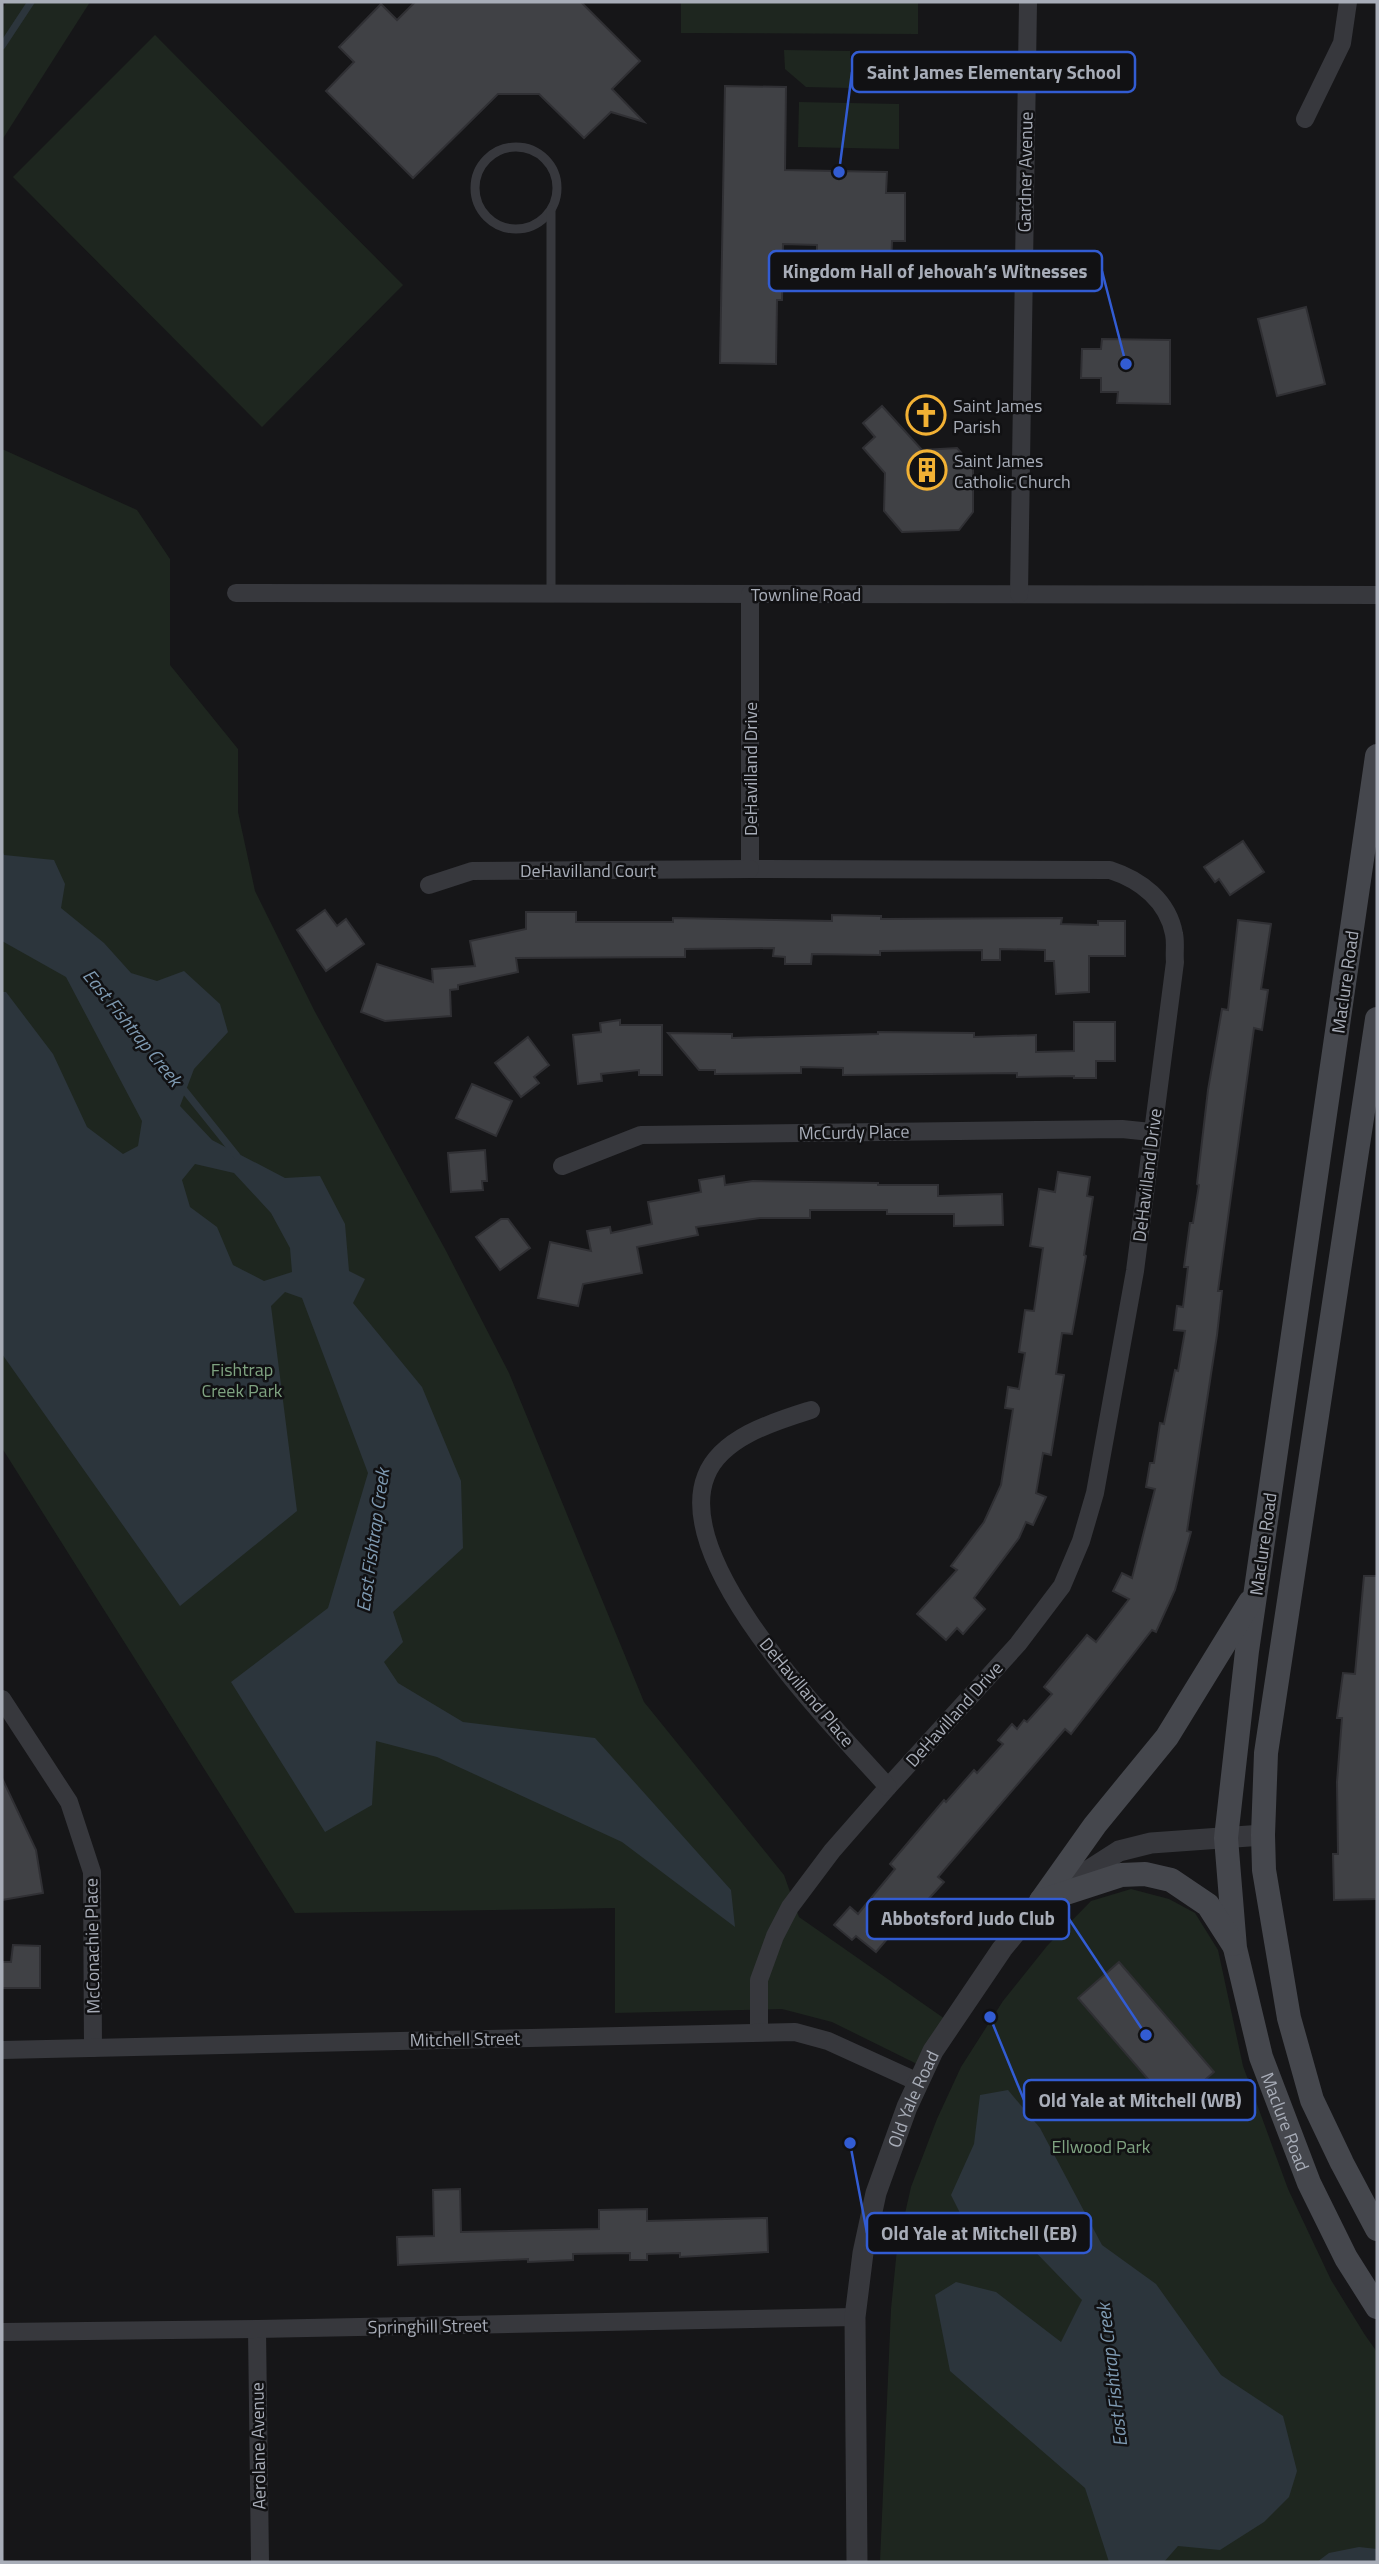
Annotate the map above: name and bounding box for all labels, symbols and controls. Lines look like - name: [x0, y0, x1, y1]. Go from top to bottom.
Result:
- callout: Saint James Elementary School: [852, 52, 1135, 92]
- text: Saint James Elementary School: [867, 57, 1121, 86]
- street label: Gardner Avenue: [1010, 111, 1040, 233]
- callout: Kingdom Hall of Jehovah’s Witnesses: [769, 251, 1102, 291]
- text: Kingdom Hall of Jehovah’s Witnesses: [783, 256, 1087, 285]
- place label: Saint James Parish: [953, 392, 1042, 440]
- church icon: Saint James Parish: [905, 394, 947, 436]
- place label: Saint James Catholic Church: [954, 447, 1071, 495]
- building icon: Saint James Catholic Church: [906, 449, 948, 491]
- street label: Townline Road: [751, 581, 861, 608]
- street label: DeHavilland Drive: [737, 702, 764, 836]
- street label: DeHavilland Court: [520, 857, 657, 884]
- street label: Maclure Road: [1324, 929, 1366, 1035]
- water label: East Fishtrap Creek: [76, 962, 191, 1094]
- street label: DeHavilland Drive: [1125, 1107, 1169, 1243]
- street label: McCurdy Place: [798, 1118, 910, 1146]
- park label: Fishtrap Creek Park: [202, 1356, 283, 1404]
- water label: East Fishtrap Creek: [348, 1464, 397, 1613]
- street label: Maclure Road: [1242, 1491, 1284, 1597]
- street label: DeHavilland Place: [753, 1631, 861, 1753]
- street label: DeHavilland Drive: [899, 1655, 1009, 1773]
- street label: McConachie Place: [77, 1878, 107, 2014]
- callout: Abbotsford Judo Club: [867, 1899, 1069, 1939]
- text: Abbotsford Judo Club: [881, 1903, 1055, 1932]
- street label: Mitchell Street: [409, 2025, 521, 2053]
- street label: Old Yale Road: [880, 2046, 945, 2151]
- street label: Maclure Road: [1254, 2068, 1317, 2175]
- callout: Old Yale at Mitchell (WB): [1024, 2080, 1255, 2120]
- text: Old Yale at Mitchell (WB): [1038, 2085, 1242, 2114]
- park label: Ellwood Park: [1052, 2133, 1151, 2160]
- callout: Old Yale at Mitchell (EB): [867, 2213, 1091, 2253]
- text: Old Yale at Mitchell (EB): [881, 2218, 1077, 2247]
- water label: East Fishtrap Creek: [1088, 2299, 1134, 2448]
- street label: Springhill Street: [367, 2311, 489, 2341]
- street label: Aerolane Avenue: [243, 2382, 273, 2510]

